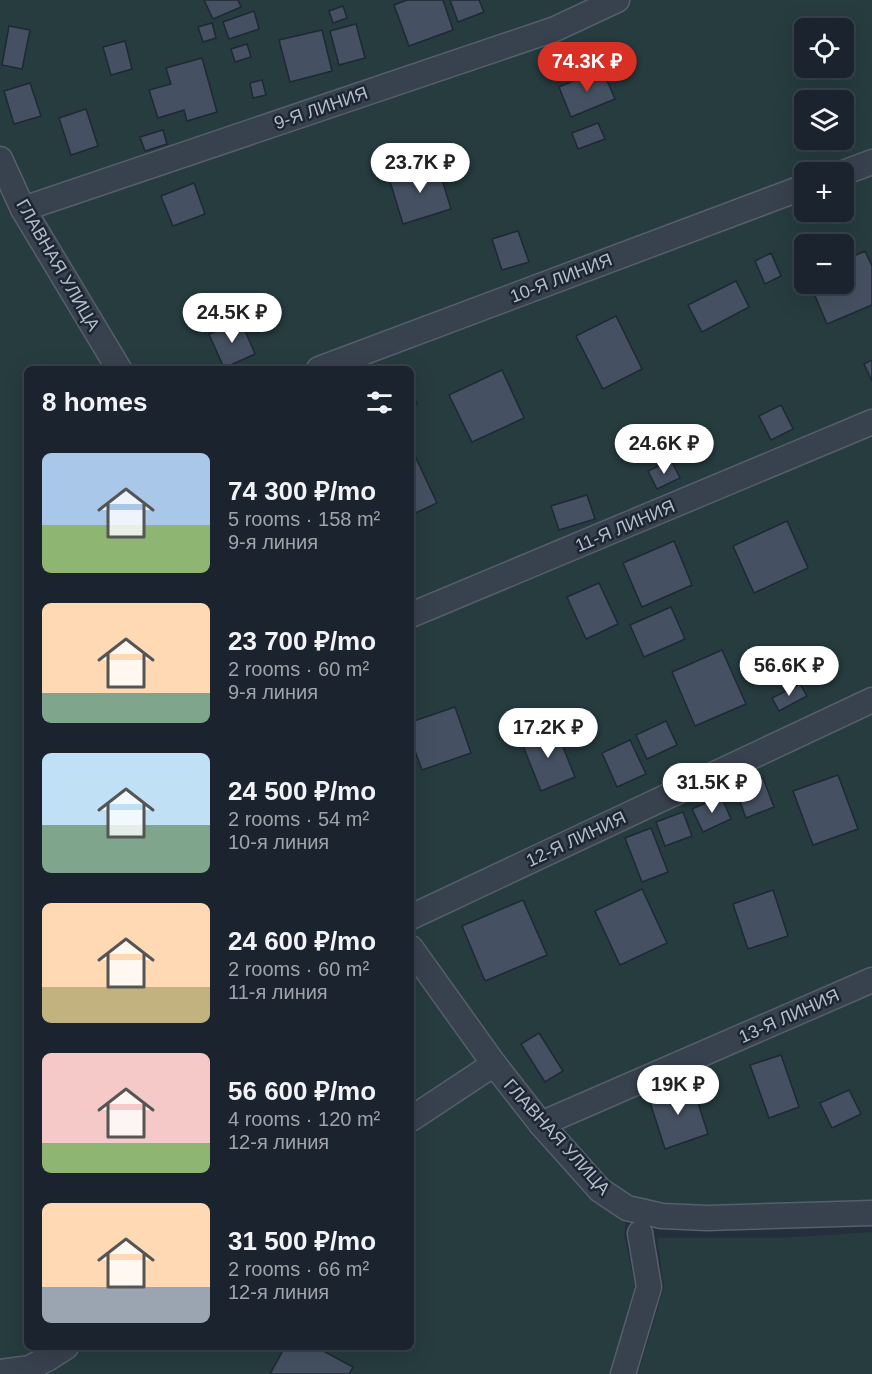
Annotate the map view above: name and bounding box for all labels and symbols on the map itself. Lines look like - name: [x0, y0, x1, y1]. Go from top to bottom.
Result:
- pin: 74.3K ₽: [532, 42, 642, 93]
- street label: 9-Я ЛИНИЯ: [272, 83, 370, 133]
- pin: 23.7K ₽: [365, 143, 475, 194]
- street label: ГЛАВНАЯ УЛИЦА: [12, 196, 104, 334]
- street label: 10-Я ЛИНИЯ: [507, 249, 615, 307]
- pin: 24.5K ₽: [177, 293, 287, 344]
- pin: 24.6K ₽: [609, 424, 719, 475]
- street label: 11-Я ЛИНИЯ: [572, 496, 678, 556]
- pin: 56.6K ₽: [734, 646, 844, 697]
- pin: 17.2K ₽: [493, 708, 603, 759]
- pin: 31.5K ₽: [657, 763, 767, 814]
- street label: 12-Я ЛИНИЯ: [523, 807, 629, 871]
- street label: 13-Я ЛИНИЯ: [736, 985, 842, 1047]
- pin: 19K ₽: [636, 1065, 720, 1116]
- street label: ГЛАВНАЯ УЛИЦА: [500, 1075, 614, 1199]

